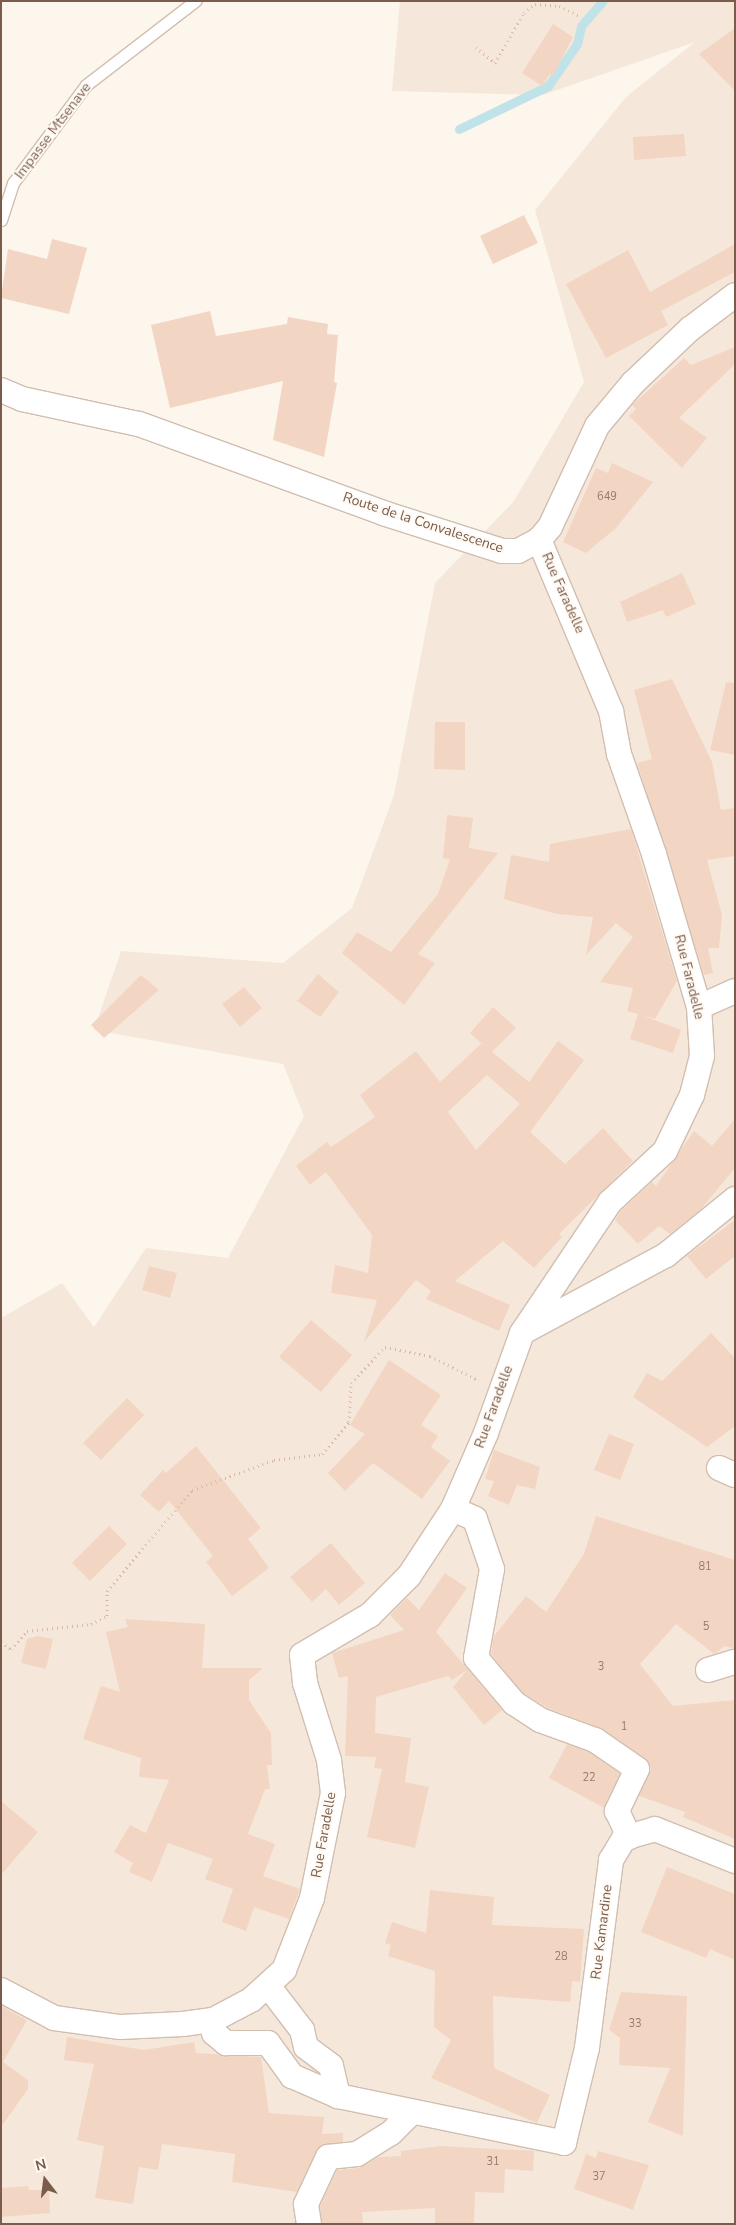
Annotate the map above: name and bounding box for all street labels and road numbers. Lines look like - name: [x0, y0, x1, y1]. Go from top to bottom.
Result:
- street label: Impasse Mtsenave: [11, 79, 95, 183]
- street label: Route de la Convalescence: [341, 489, 505, 557]
- street label: Rue Faradelle: [538, 550, 588, 636]
- street label: Rue Faradelle: [670, 933, 708, 1021]
- street label: Rue Faradelle: [471, 1363, 517, 1451]
- street label: Rue Faradelle: [308, 1791, 340, 1879]
- street label: Rue Kamardine: [588, 1884, 616, 1980]

